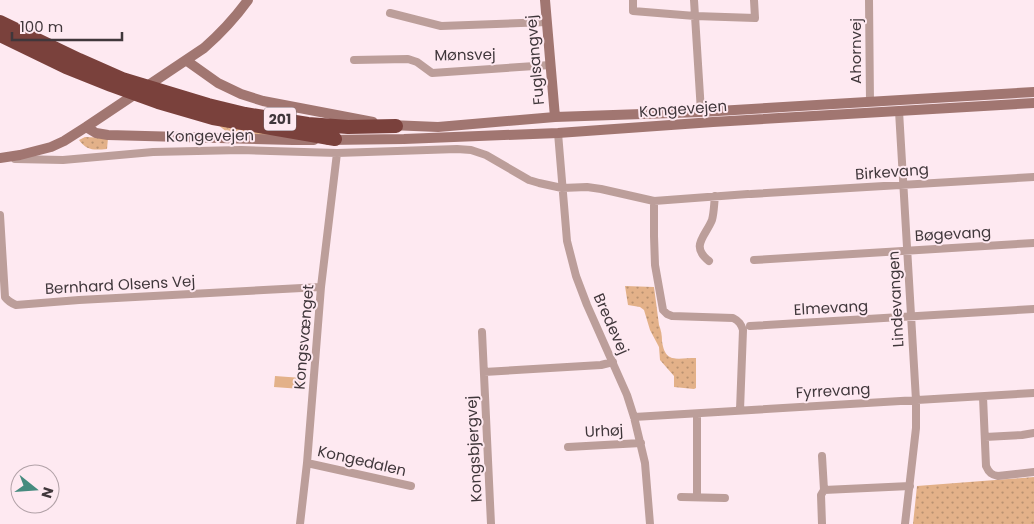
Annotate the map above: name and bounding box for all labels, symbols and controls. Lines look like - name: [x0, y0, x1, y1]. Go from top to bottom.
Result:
- scale bar: [12, 10, 122, 42]
- street label: Fuglsangvej: [520, 14, 549, 106]
- text: 100 m: [20, 16, 63, 37]
- street label: Ahornvej: [845, 18, 866, 84]
- street label: Mønsvej: [434, 43, 496, 66]
- street label: Kongevejen: [638, 95, 728, 122]
- road number: 201: [264, 108, 296, 130]
- street label: Kongevejen: [166, 124, 254, 147]
- street label: Birkevang: [854, 158, 930, 185]
- street label: Bøgevang: [914, 221, 992, 246]
- street label: Lindevangen: [882, 250, 909, 348]
- street label: Bernhard Olsens Vej: [44, 270, 196, 299]
- street label: Kongsvænget: [288, 283, 319, 390]
- street label: Bredevej: [589, 290, 634, 358]
- street label: Elmevang: [793, 295, 869, 320]
- street label: Fyrrevang: [795, 378, 871, 403]
- street label: Kongsbjergvej: [460, 395, 487, 503]
- street label: Urhøj: [584, 419, 624, 442]
- street label: Kongedalen: [316, 440, 409, 481]
- north arrow: [10, 464, 60, 514]
- text: N: [36, 485, 59, 501]

